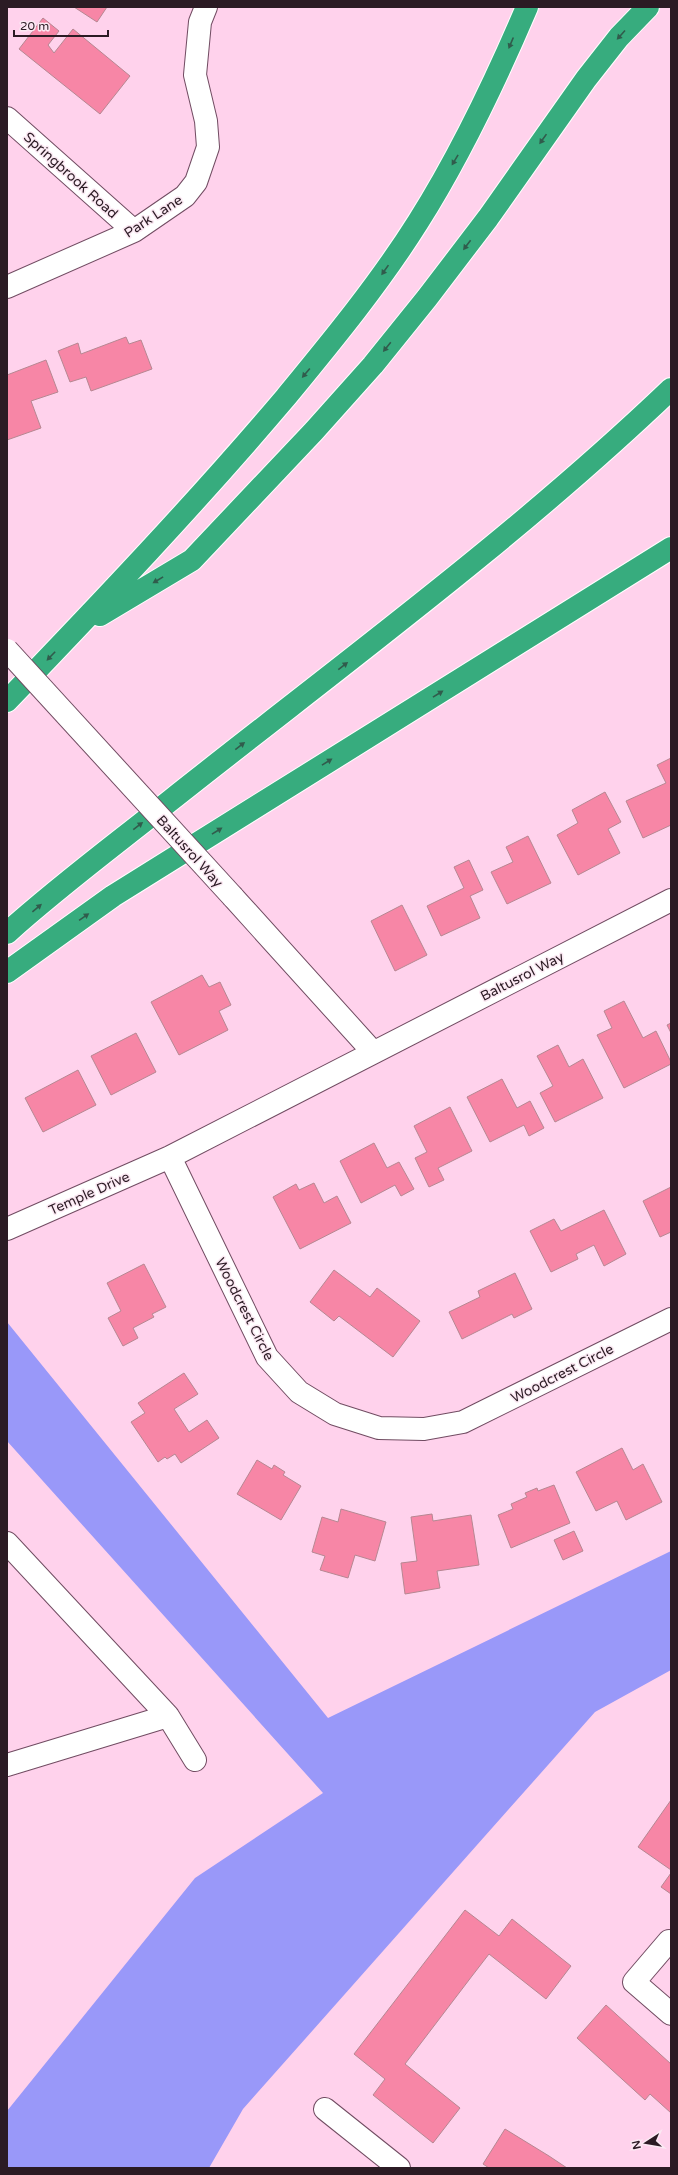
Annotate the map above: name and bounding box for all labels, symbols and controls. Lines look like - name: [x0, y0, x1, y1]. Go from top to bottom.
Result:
- scale bar: [14, 12, 108, 38]
- text: 20 m: [20, 19, 49, 33]
- one-way arrow: [616, 30, 625, 40]
- one-way arrow: [508, 37, 514, 49]
- street label: Springbrook Road: [20, 129, 121, 222]
- one-way arrow: [539, 134, 547, 144]
- one-way arrow: [452, 154, 459, 166]
- street label: Park Lane: [121, 191, 186, 242]
- one-way arrow: [463, 240, 471, 250]
- one-way arrow: [381, 264, 389, 275]
- one-way arrow: [383, 342, 392, 353]
- one-way arrow: [302, 367, 311, 378]
- one-way arrow: [152, 576, 164, 583]
- one-way arrow: [46, 651, 56, 661]
- one-way arrow: [337, 661, 348, 670]
- one-way arrow: [433, 690, 443, 698]
- one-way arrow: [235, 742, 246, 750]
- one-way arrow: [321, 759, 333, 766]
- street label: Baltusrol Way: [153, 812, 227, 891]
- one-way arrow: [133, 822, 144, 831]
- one-way arrow: [212, 827, 222, 835]
- one-way arrow: [32, 903, 42, 912]
- one-way arrow: [79, 913, 89, 921]
- street label: Baltusrol Way: [478, 948, 567, 1005]
- street label: Temple Drive: [46, 1168, 132, 1219]
- street label: Woodcrest Circle: [211, 1255, 278, 1363]
- street label: Woodcrest Circle: [508, 1340, 616, 1407]
- north arrow: [626, 2123, 666, 2163]
- text: N: [629, 2139, 644, 2151]

